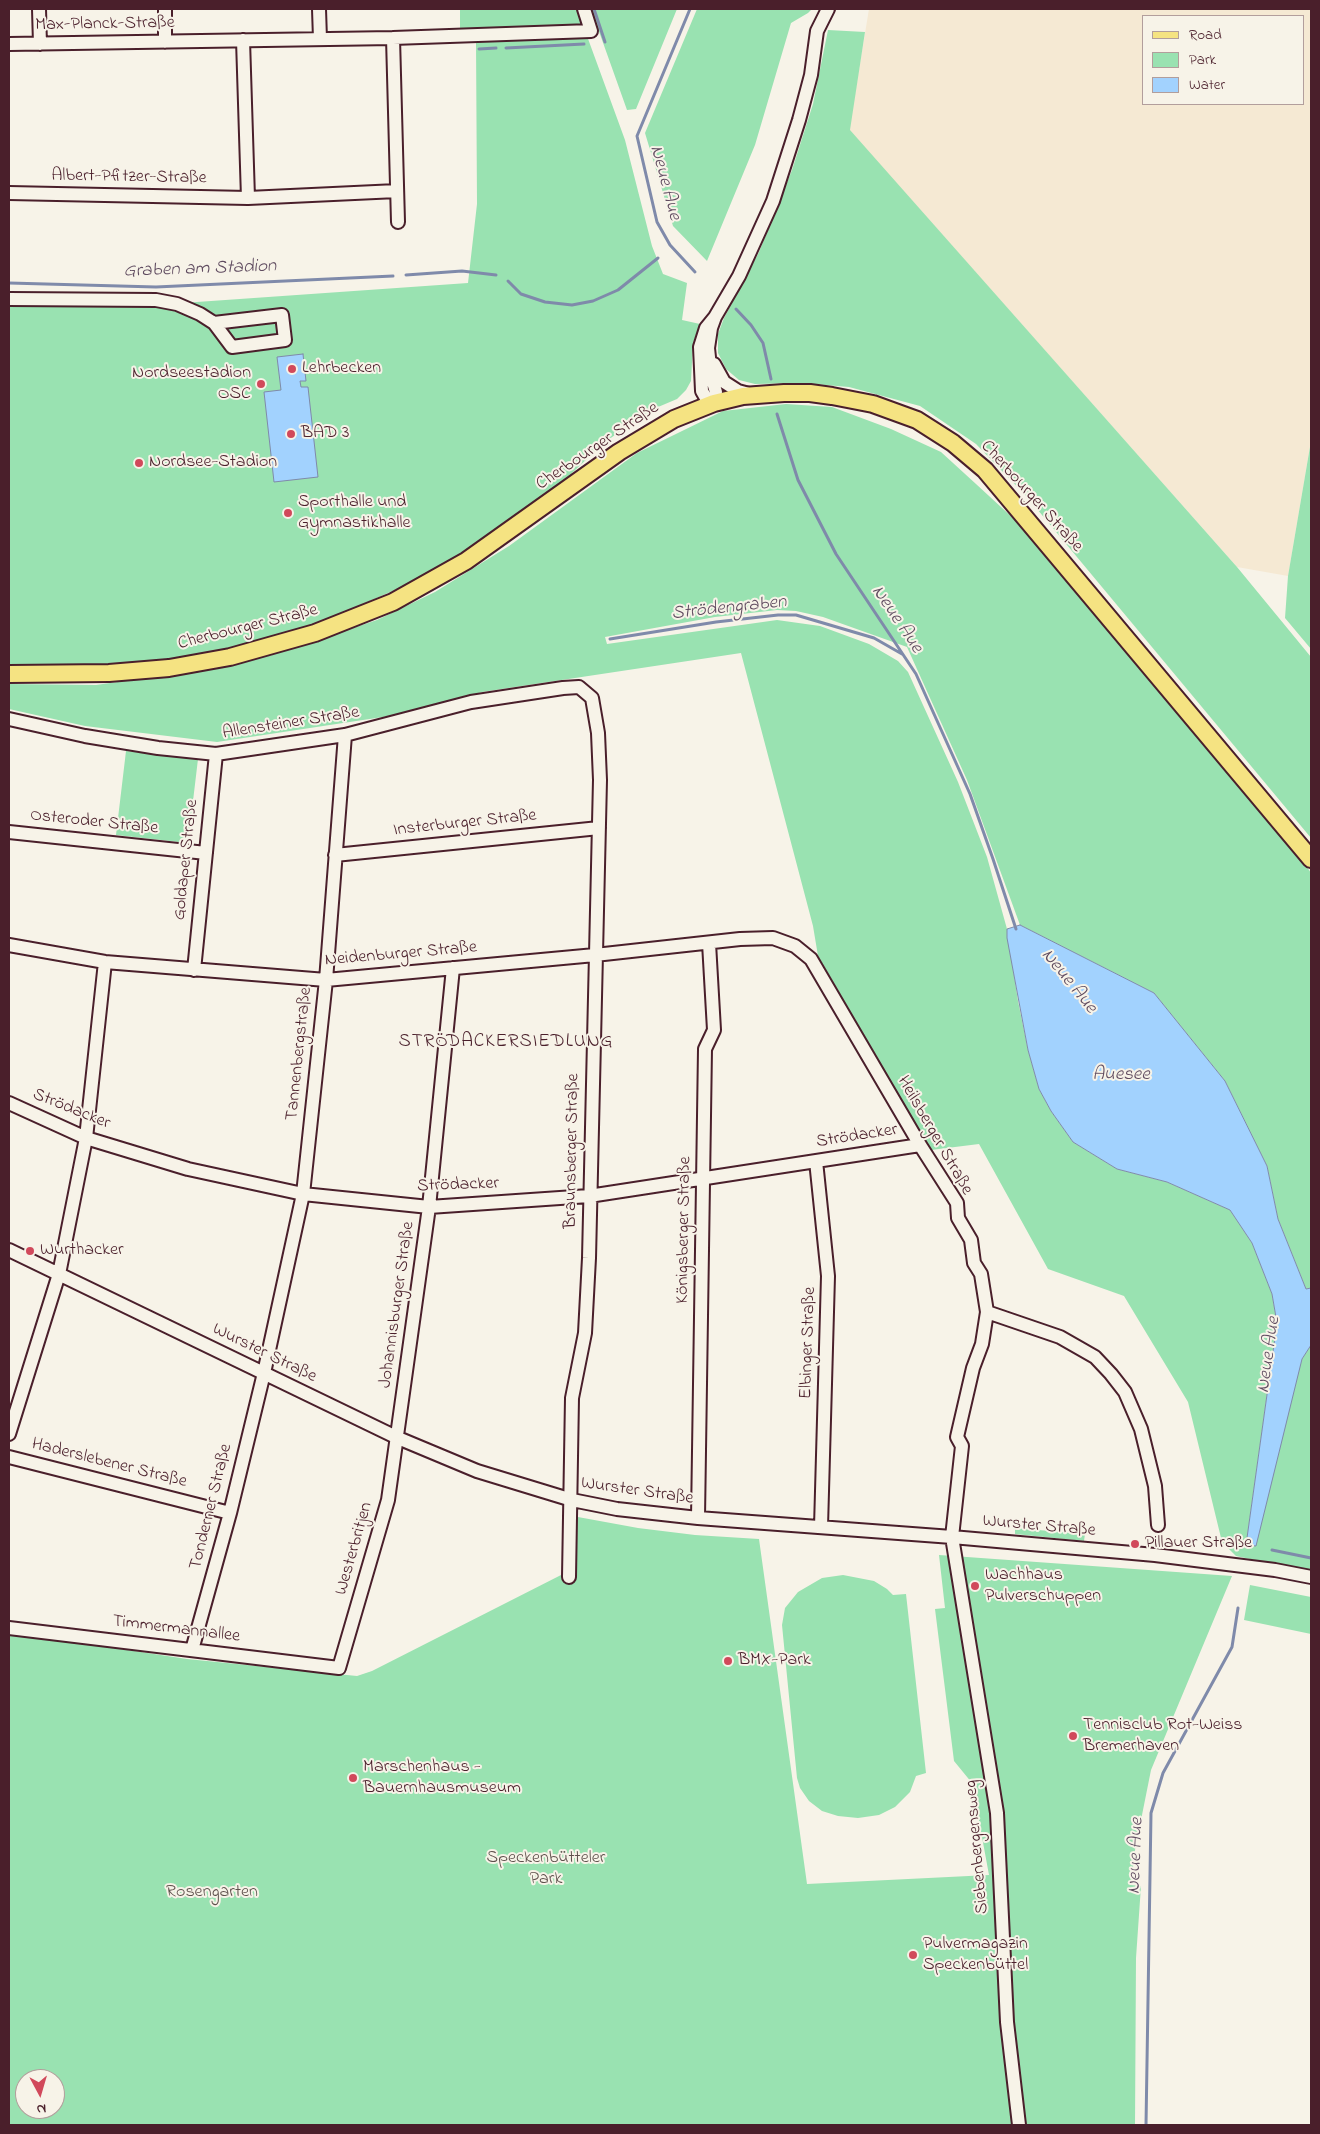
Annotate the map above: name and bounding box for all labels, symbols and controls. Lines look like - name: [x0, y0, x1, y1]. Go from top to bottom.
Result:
- street label: Max-Planck-Straße: [35, 13, 175, 37]
- legend: [1142, 15, 1305, 105]
- text: Road: [1189, 24, 1222, 46]
- text: Park: [1189, 49, 1216, 71]
- text: Water: [1189, 74, 1225, 96]
- water label: Neue Aue: [643, 143, 685, 223]
- street label: Albert-Pfitzer-Straße: [51, 166, 207, 190]
- water label: Graben am Stadion: [123, 256, 277, 284]
- place label: Lehrbecken: [302, 358, 381, 380]
- place label: Nordseestadion OSC: [132, 363, 251, 406]
- marker: Lehrbecken: [286, 363, 298, 375]
- marker: Nordseestadion OSC: [255, 378, 267, 390]
- street label: Cherbourger Straße: [533, 398, 663, 496]
- place label: BAD 3: [301, 423, 349, 445]
- marker: BAD 3: [285, 428, 297, 440]
- street label: Cherbourger Straße: [975, 436, 1087, 558]
- place label: Nordsee-Stadion: [149, 452, 277, 474]
- marker: Nordsee-Stadion: [133, 457, 145, 469]
- place label: Sporthalle und Gymnastikhalle: [298, 492, 411, 534]
- marker: Sporthalle und Gymnastikhalle: [282, 507, 294, 519]
- water label: Neue Aue: [865, 582, 927, 658]
- water label: Strödengraben: [670, 592, 788, 626]
- street label: Cherbourger Straße: [176, 600, 320, 656]
- street label: Allensteiner Straße: [221, 703, 361, 745]
- street label: Goldaper Straße: [170, 799, 204, 921]
- street label: Osteroder Straße: [29, 806, 159, 840]
- street label: Insterburger Straße: [392, 806, 538, 842]
- street label: Neidenburger Straße: [324, 938, 478, 972]
- water label: Neue Aue: [1035, 945, 1101, 1019]
- street label: Tannenbergstraße: [282, 986, 318, 1122]
- district label: STRÖDACKERSIEDLUNG: [396, 1032, 616, 1054]
- water label: Auesee: [1092, 1065, 1150, 1087]
- street label: Braunsberger Straße: [561, 1073, 585, 1229]
- street label: Heilsberger Straße: [891, 1073, 977, 1199]
- street label: Strödacker: [29, 1085, 113, 1135]
- street label: Strödacker: [815, 1120, 899, 1154]
- street label: Königsberger Straße: [673, 1156, 697, 1304]
- street label: Strödacker: [417, 1174, 499, 1198]
- street label: Johannisburger Straße: [376, 1220, 420, 1390]
- place label: Wurthacker: [40, 1240, 124, 1262]
- marker: Wurthacker: [24, 1245, 36, 1257]
- street label: Elbinger Straße: [796, 1287, 822, 1399]
- water label: Neue Aue: [1253, 1316, 1287, 1394]
- street label: Wurster Straße: [208, 1319, 320, 1389]
- street label: Haderslebener Straße: [29, 1434, 189, 1494]
- street label: Tonderner Straße: [186, 1442, 238, 1572]
- street label: Wurster Straße: [579, 1473, 695, 1511]
- street label: Westerbritjen: [331, 1500, 379, 1598]
- street label: Wurster Straße: [982, 1511, 1096, 1543]
- place label: Pillauer Straße: [1145, 1533, 1252, 1555]
- marker: Pillauer Straße: [1129, 1538, 1141, 1550]
- place label: Wachhaus Pulverschuppen: [985, 1565, 1101, 1608]
- marker: Wachhaus Pulverschuppen: [969, 1580, 981, 1592]
- street label: Timmermannallee: [111, 1611, 241, 1649]
- place label: BMX-Park: [738, 1650, 811, 1672]
- marker: BMX-Park: [722, 1655, 734, 1667]
- place label: Tennisclub Rot-Weiss Bremerhaven: [1083, 1715, 1242, 1758]
- marker: Tennisclub Rot-Weiss Bremerhaven: [1067, 1730, 1079, 1742]
- place label: Marschenhaus - Bauernhausmuseum: [363, 1757, 521, 1800]
- marker: Marschenhaus - Bauernhausmuseum: [347, 1772, 359, 1784]
- street label: Siebenbergensweg: [961, 1779, 995, 1915]
- water label: Neue Aue: [1124, 1817, 1150, 1895]
- park label: Speckenbütteler Park: [487, 1848, 605, 1890]
- park label: Rosengarten: [166, 1882, 258, 1904]
- place label: Pulvermagazin Speckenbüttel: [923, 1934, 1028, 1976]
- marker: Pulvermagazin Speckenbüttel: [907, 1949, 919, 1961]
- north arrow: [15, 2069, 65, 2119]
- text: N: [36, 2097, 47, 2119]

